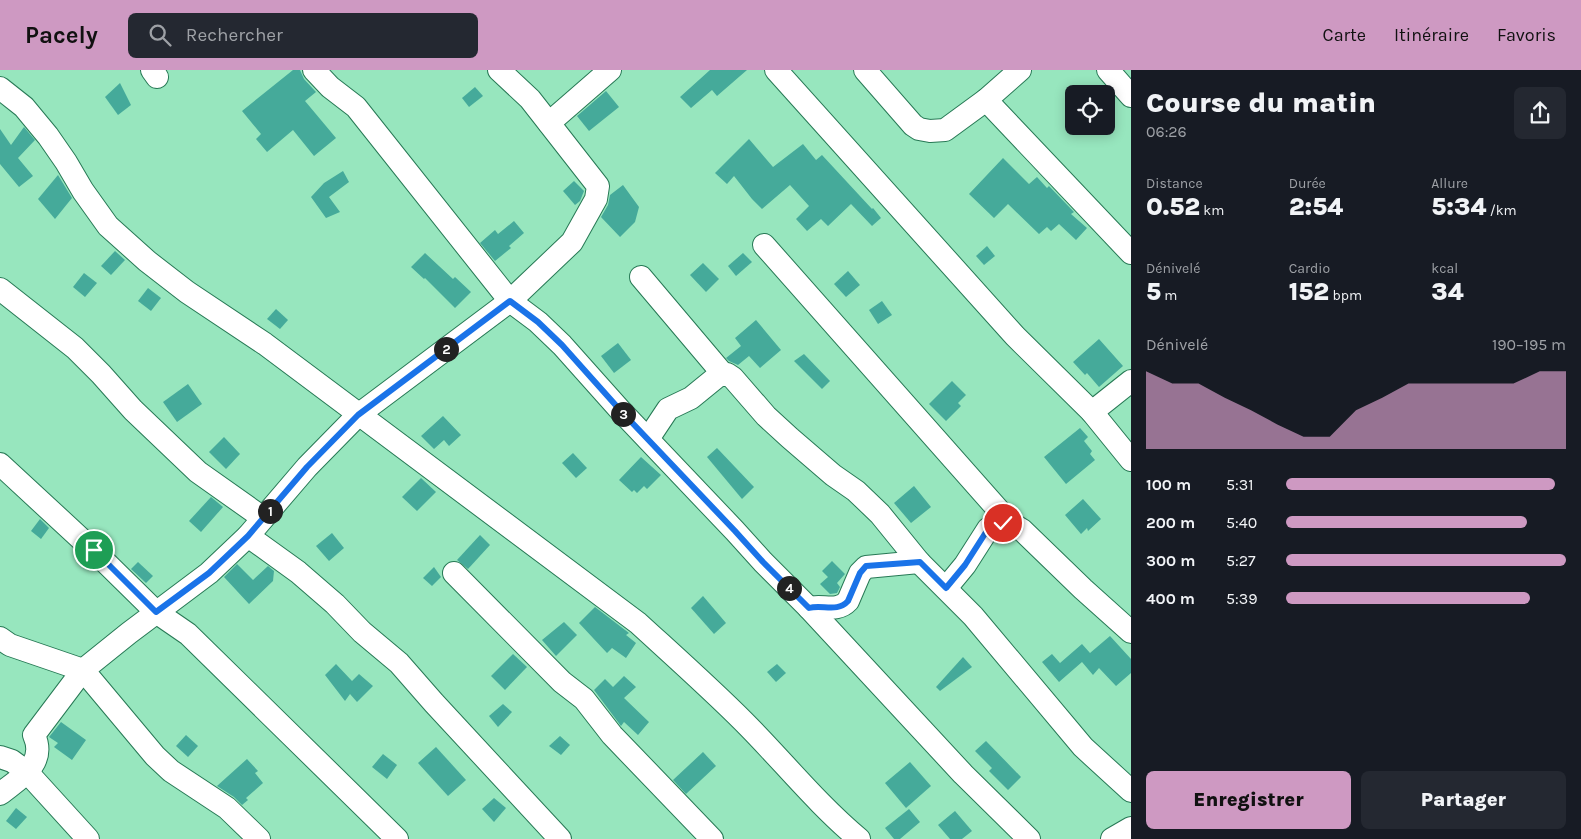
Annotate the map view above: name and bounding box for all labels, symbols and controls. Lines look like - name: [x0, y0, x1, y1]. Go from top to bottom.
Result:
- search box: [128, 13, 478, 58]
- text: Pacely: [25, 21, 98, 49]
- icon: search: [146, 21, 174, 49]
- text: Rechercher: [186, 24, 283, 46]
- text: Carte: [1323, 24, 1366, 46]
- text: Itinéraire: [1394, 24, 1469, 46]
- text: Favoris: [1497, 24, 1556, 46]
- map controls: [1065, 85, 1115, 135]
- button: locate: [1065, 85, 1115, 135]
- text: Course du matin: [1146, 86, 1376, 119]
- button: share: [1514, 87, 1566, 139]
- text: 06:26: [1146, 122, 1187, 141]
- text: Distance: [1146, 175, 1203, 192]
- text: Durée: [1289, 175, 1326, 192]
- text: Allure: [1431, 175, 1468, 192]
- text: 0.52: [1146, 192, 1200, 221]
- text: 2:54: [1289, 192, 1343, 221]
- text: 5:34: [1431, 192, 1486, 221]
- text: km: [1200, 202, 1224, 219]
- text: /km: [1486, 202, 1517, 219]
- text: Dénivelé: [1146, 260, 1200, 277]
- text: Cardio: [1289, 260, 1330, 277]
- text: kcal: [1431, 260, 1458, 277]
- text: 5: [1146, 277, 1161, 306]
- text: 152: [1289, 277, 1329, 306]
- text: 34: [1431, 277, 1464, 306]
- text: m: [1161, 287, 1177, 304]
- text: bpm: [1329, 287, 1362, 304]
- text: Dénivelé: [1146, 335, 1208, 354]
- text: 190–195 m: [1492, 335, 1566, 354]
- pin: 2: [434, 336, 458, 362]
- text: 2: [442, 341, 451, 358]
- pin: 3: [610, 402, 636, 426]
- text: 3: [619, 406, 628, 423]
- text: 100 m: [1146, 475, 1191, 494]
- text: 5:31: [1226, 475, 1253, 494]
- pin: 1: [258, 498, 282, 524]
- pin: [982, 502, 1024, 544]
- text: 1: [268, 503, 273, 520]
- icon: check: [989, 509, 1017, 537]
- text: 200 m: [1146, 513, 1195, 532]
- text: 5:40: [1226, 513, 1257, 532]
- pin: [73, 529, 115, 571]
- icon: arrive: [80, 536, 108, 564]
- text: 300 m: [1146, 551, 1195, 570]
- text: 5:27: [1226, 551, 1256, 570]
- pin: 4: [776, 576, 802, 600]
- text: 4: [785, 580, 794, 597]
- text: 400 m: [1146, 589, 1195, 608]
- text: 5:39: [1226, 589, 1257, 608]
- button: Enregistrer: [1146, 771, 1351, 829]
- button: Partager: [1361, 771, 1566, 829]

